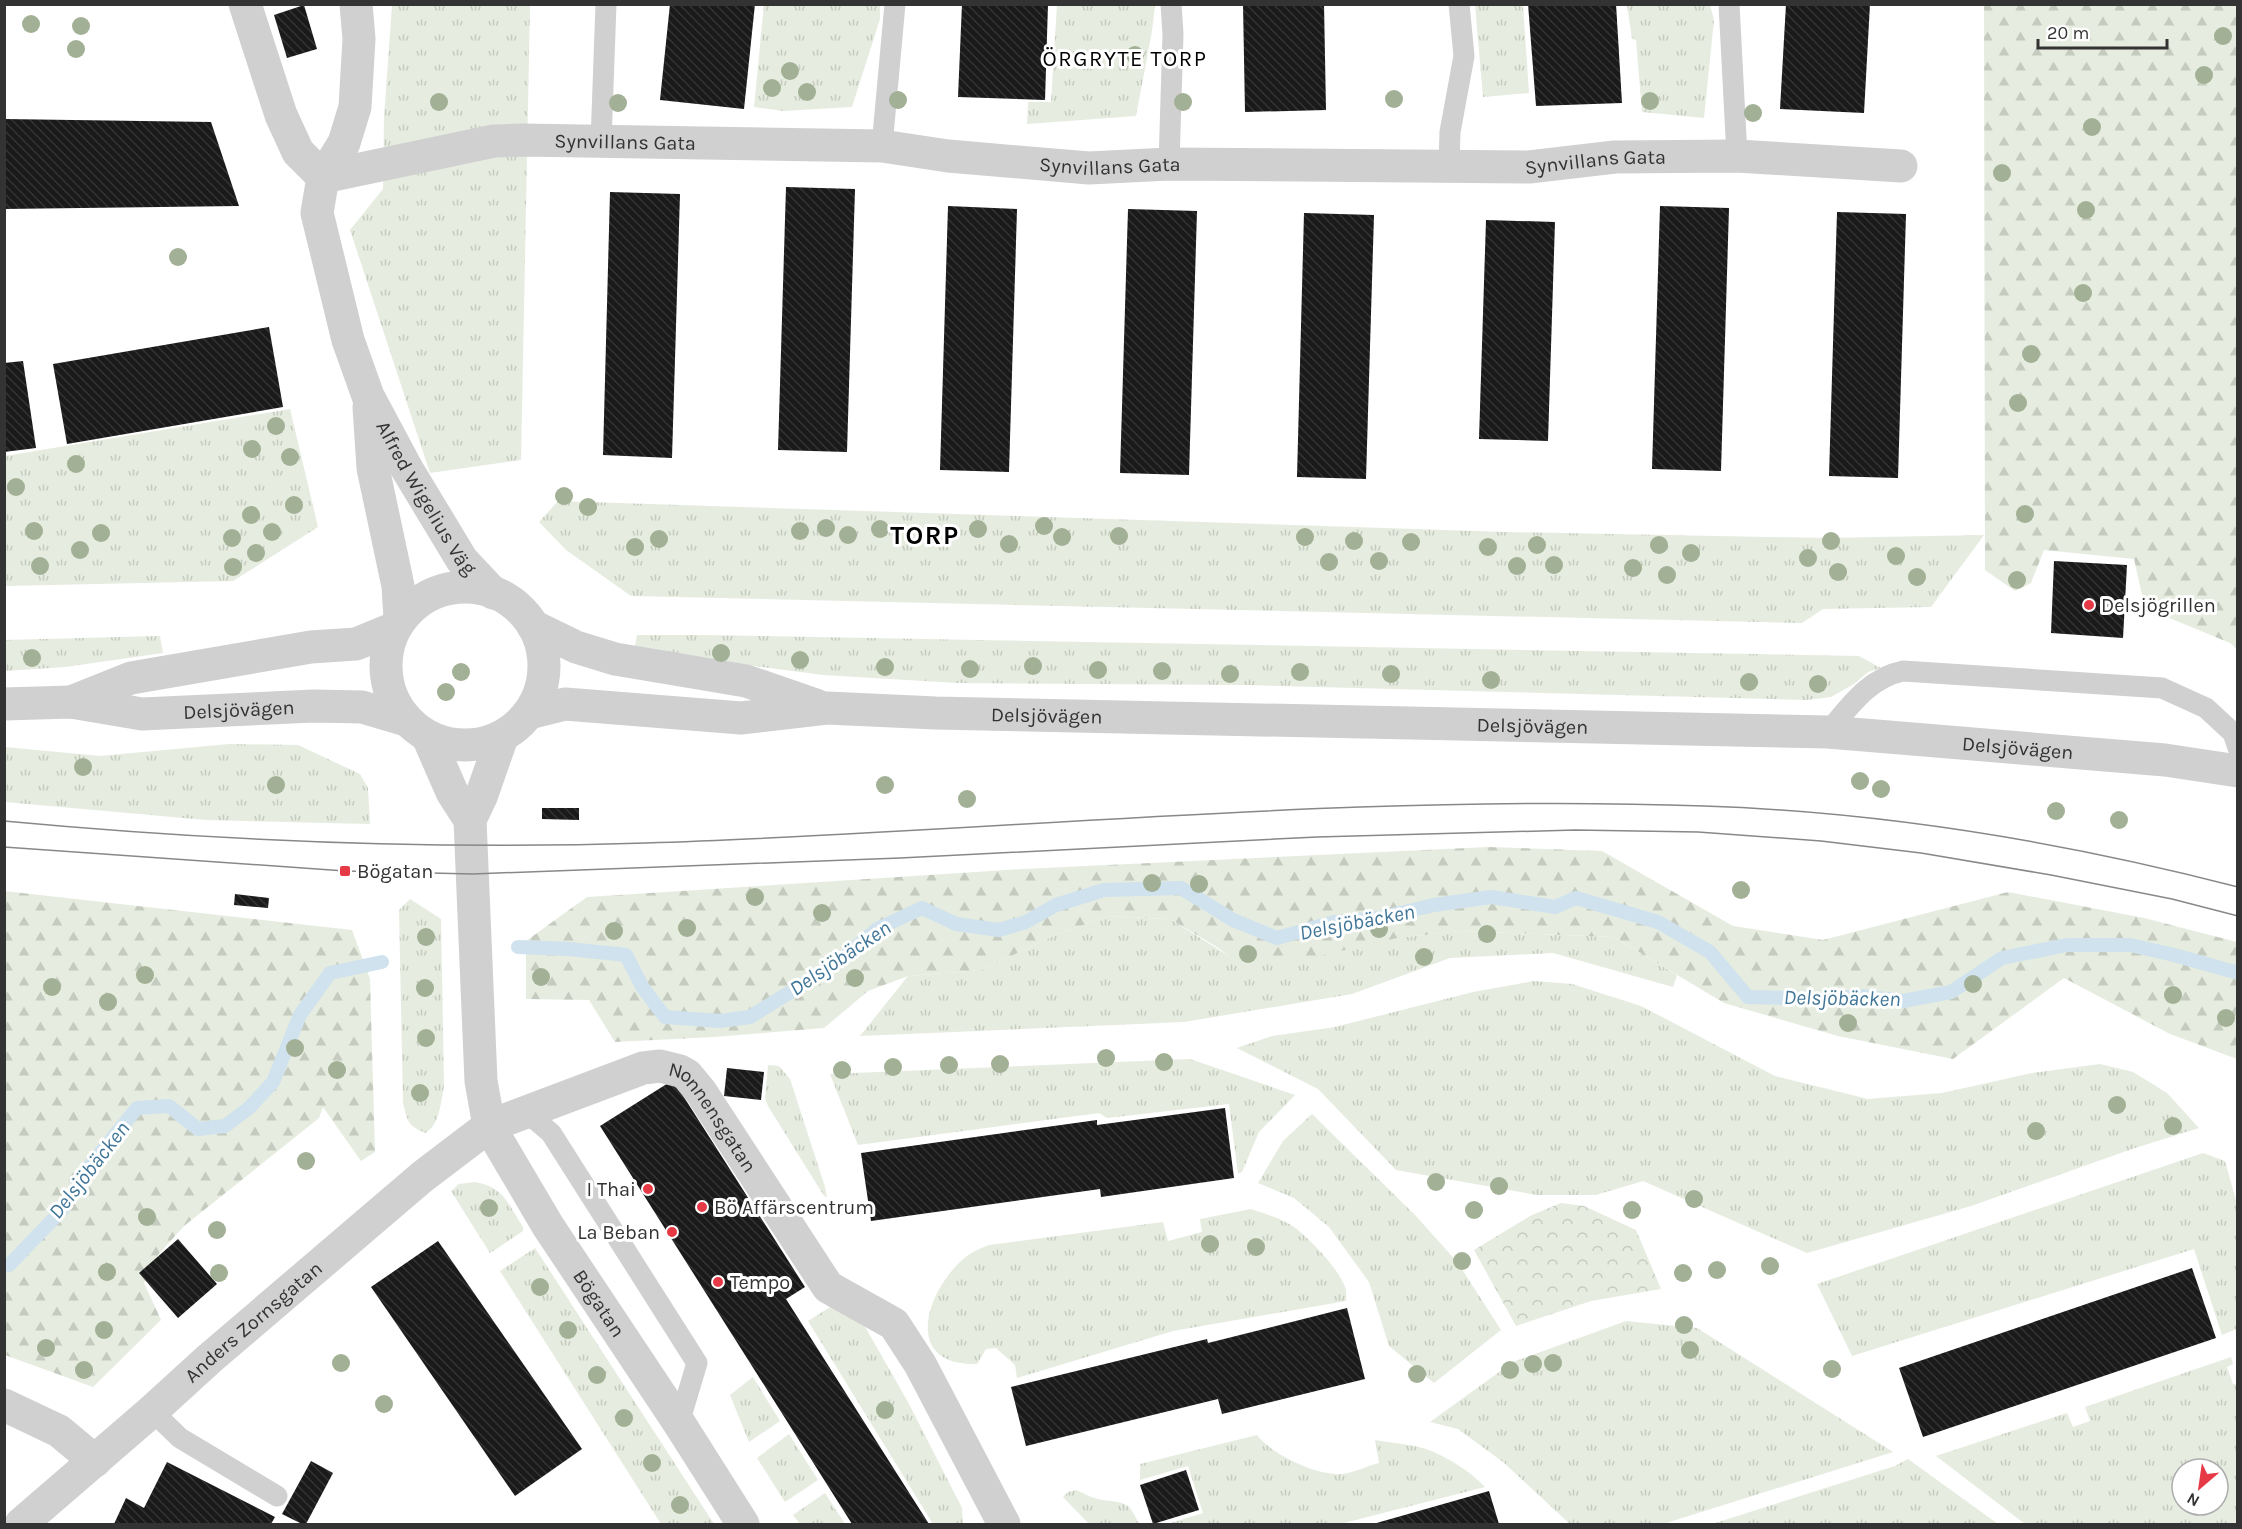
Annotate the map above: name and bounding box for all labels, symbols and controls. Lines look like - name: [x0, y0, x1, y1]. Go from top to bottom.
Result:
- scale bar: [2038, 12, 2167, 50]
- text: 20 m: [2047, 22, 2089, 44]
- district label: ÖRGRYTE TORP: [1043, 46, 1207, 72]
- street label: Synvillans Gata: [554, 129, 696, 154]
- street label: Synvillans Gata: [1524, 145, 1666, 179]
- street label: Synvillans Gata: [1038, 152, 1181, 180]
- street label: Alfred Wigelius Väg: [372, 417, 481, 580]
- district label: TORP: [890, 520, 960, 551]
- place label: Delsjögrillen: [2101, 594, 2216, 617]
- marker: Delsjögrillen: [2082, 598, 2096, 612]
- street label: Delsjövägen: [183, 695, 295, 724]
- street label: Delsjövägen: [991, 703, 1103, 728]
- street label: Delsjövägen: [1476, 713, 1589, 738]
- street label: Delsjövägen: [1961, 732, 2074, 764]
- place label: Bögatan: [357, 860, 433, 883]
- marker: Bögatan: [338, 864, 352, 878]
- water label: Delsjöbäcken: [1297, 899, 1417, 945]
- water label: Delsjöbäcken: [785, 915, 895, 1001]
- water label: Delsjöbäcken: [1783, 985, 1901, 1011]
- street label: Nonnensgatan: [666, 1057, 762, 1177]
- water label: Delsjöbäcken: [44, 1117, 134, 1223]
- place label: I Thai: [587, 1178, 636, 1201]
- marker: I Thai: [641, 1182, 655, 1196]
- place label: Bö Affärscentrum: [714, 1196, 874, 1219]
- marker: Bö Affärscentrum: [695, 1200, 709, 1214]
- place label: La Beban: [577, 1221, 660, 1244]
- marker: La Beban: [665, 1225, 679, 1239]
- street label: Anders Zornsgatan: [180, 1256, 326, 1387]
- street label: Bögatan: [569, 1265, 630, 1341]
- place label: Tempo: [730, 1271, 790, 1294]
- marker: Tempo: [711, 1275, 725, 1289]
- north arrow: [2170, 1457, 2230, 1517]
- text: N: [2183, 1489, 2203, 1511]

